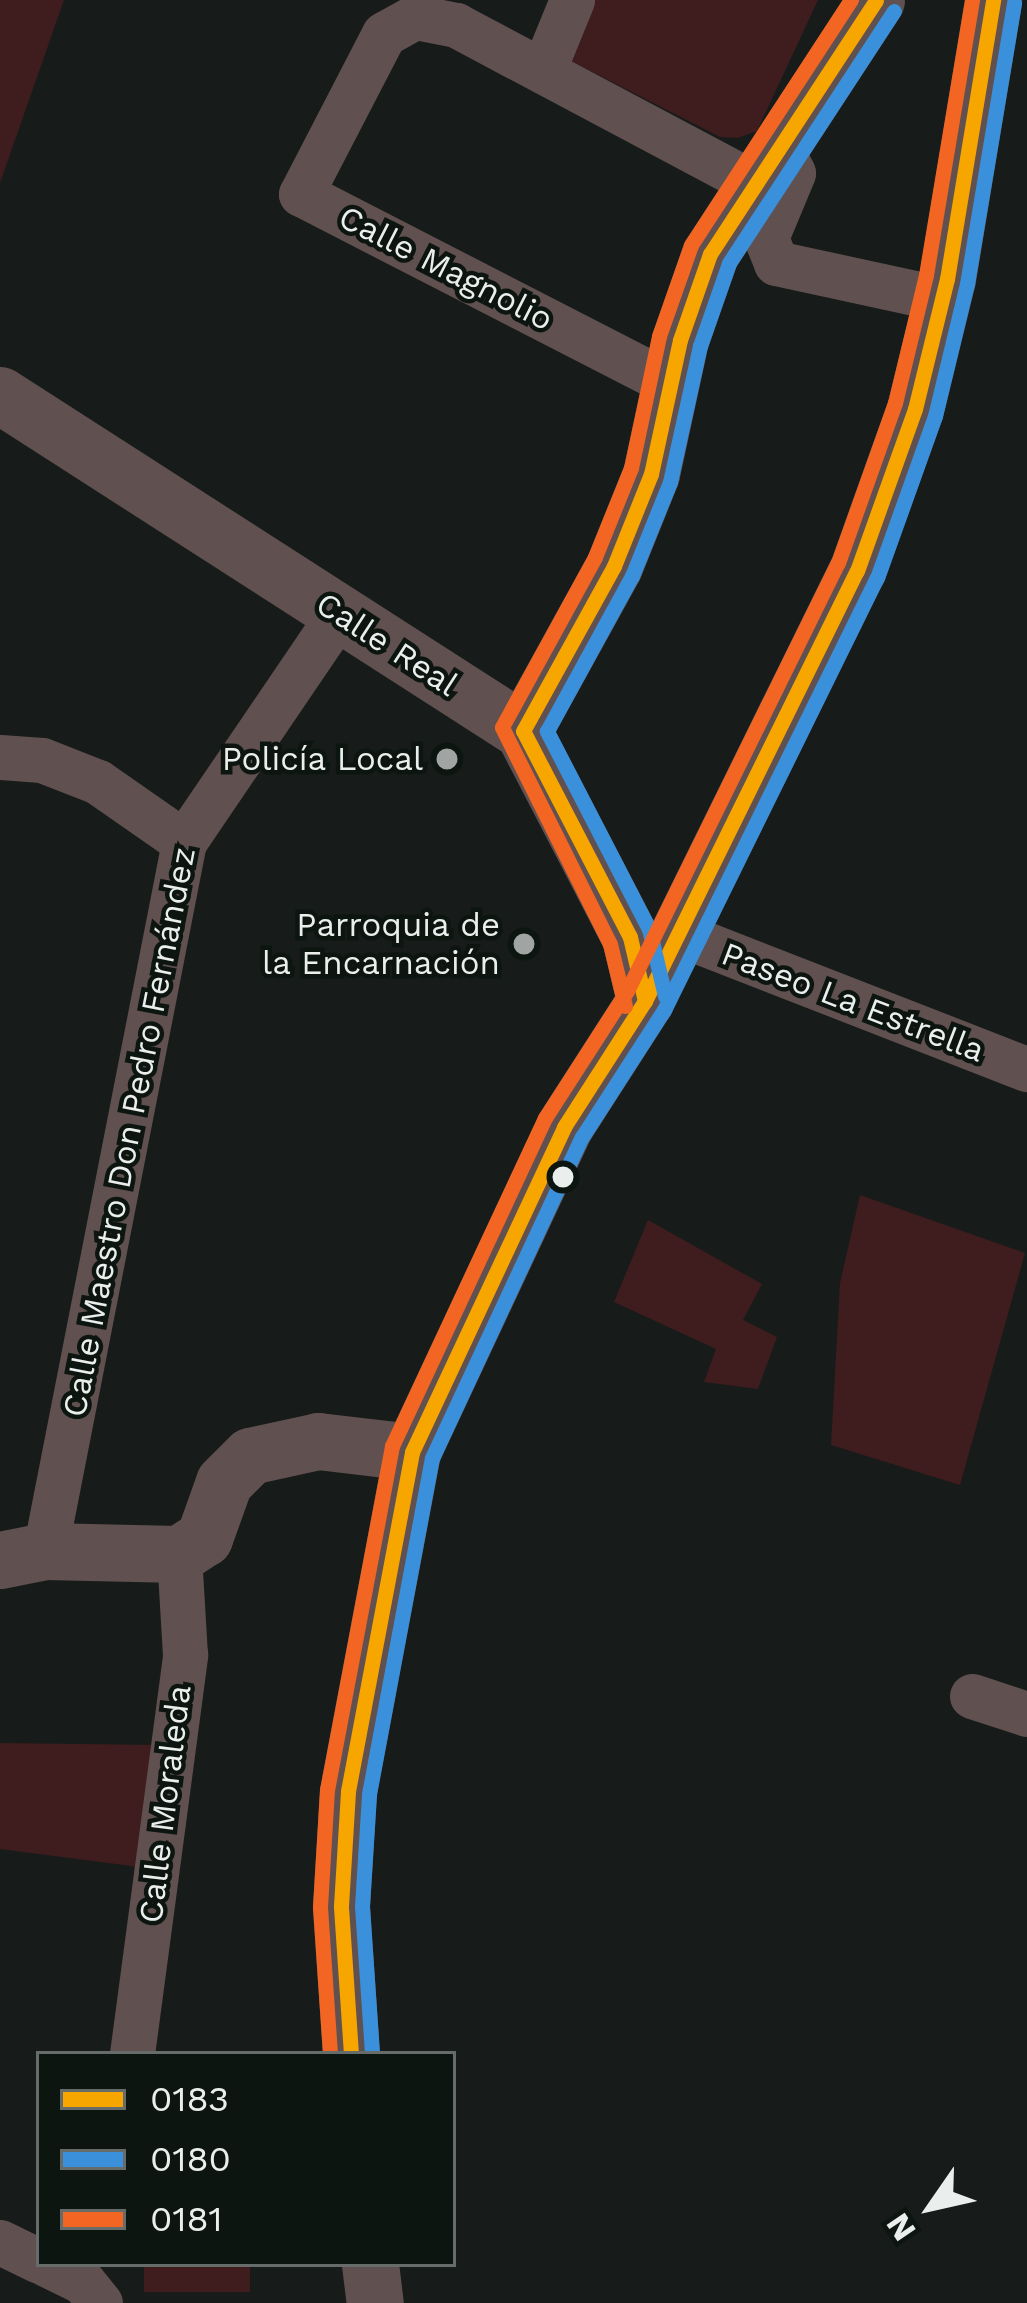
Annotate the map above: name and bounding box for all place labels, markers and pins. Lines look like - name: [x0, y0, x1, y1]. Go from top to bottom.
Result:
- place label: Policía Local: [221, 739, 423, 779]
- marker: Policía Local: [434, 746, 460, 772]
- place label: Parroquia de la Encarnación: [261, 905, 500, 983]
- marker: Parroquia de la Encarnación: [511, 931, 537, 957]
- unlabelled marker: [552, 1166, 574, 1188]

